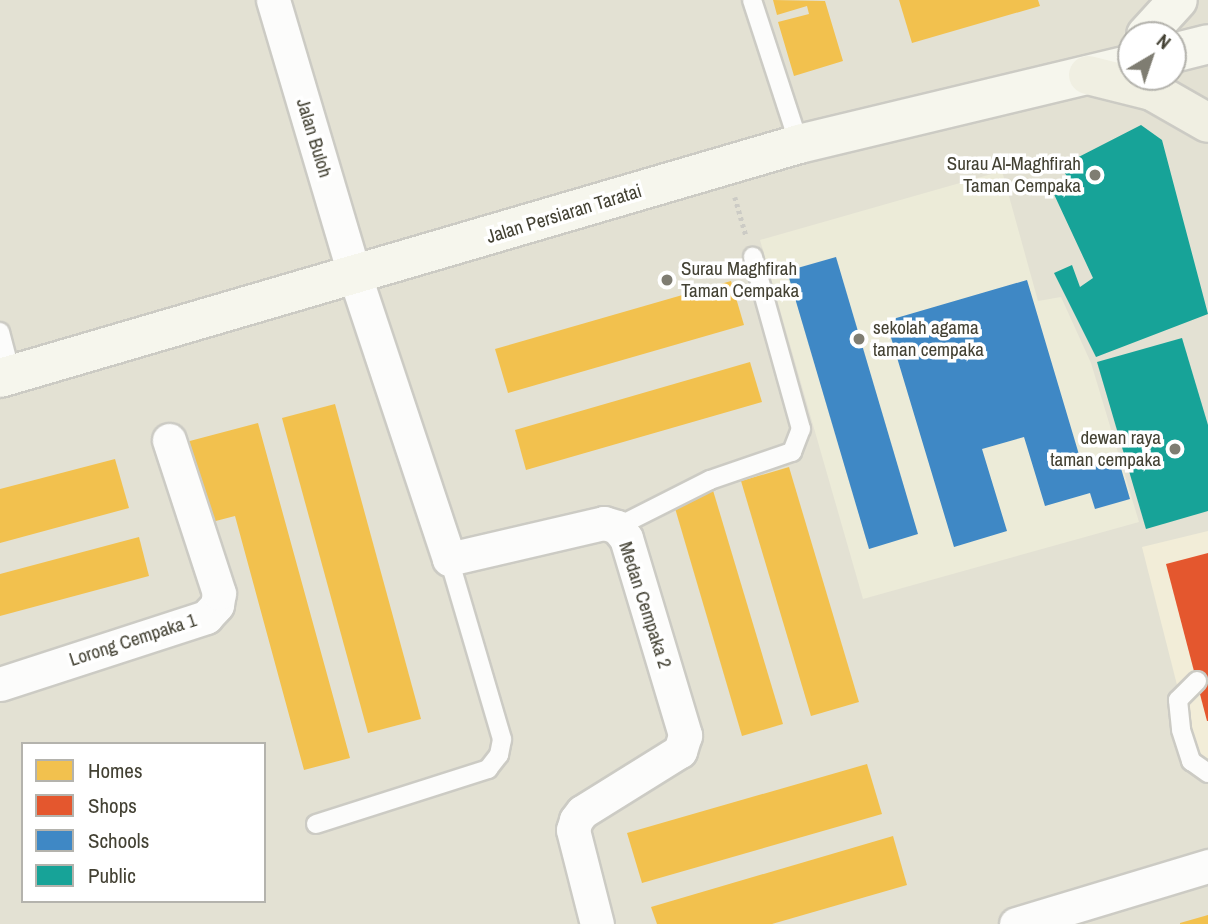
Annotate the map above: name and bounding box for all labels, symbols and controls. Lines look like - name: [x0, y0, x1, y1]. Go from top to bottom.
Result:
- north arrow: [1117, 21, 1187, 91]
- text: N: [1151, 28, 1177, 55]
- street label: Jalan Buloh: [291, 96, 337, 180]
- place label: Surau Al-Maghfirah Taman Cempaka: [946, 153, 1081, 197]
- marker: Surau Al-Maghfirah Taman Cempaka: [1087, 167, 1103, 183]
- street label: Jalan Persiaran Taratai: [483, 180, 645, 248]
- place label: Surau Maghfirah Taman Cempaka: [681, 258, 799, 302]
- marker: Surau Maghfirah Taman Cempaka: [659, 272, 675, 288]
- place label: sekolah agama taman cempaka: [873, 317, 984, 361]
- marker: sekolah agama taman cempaka: [851, 331, 867, 347]
- place label: dewan raya taman cempaka: [1050, 427, 1161, 471]
- marker: dewan raya taman cempaka: [1167, 441, 1183, 457]
- street label: Medan Cempaka 2: [614, 539, 676, 671]
- street label: Lorong Cempaka 1: [66, 609, 200, 671]
- legend: [21, 742, 266, 903]
- text: Homes: [88, 756, 143, 785]
- text: Shops: [88, 791, 137, 820]
- text: Schools: [88, 826, 149, 855]
- text: Public: [88, 861, 136, 890]

